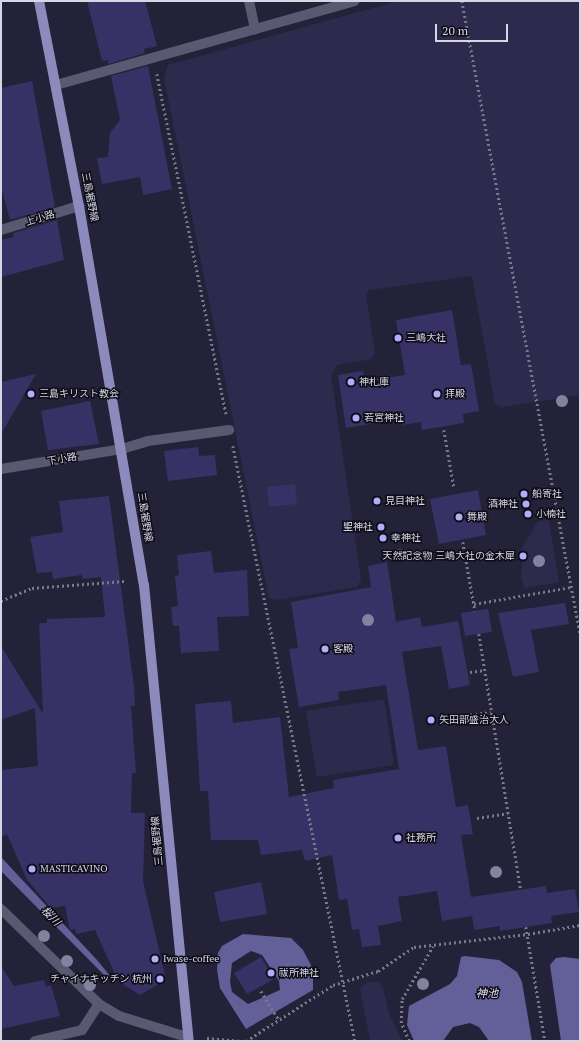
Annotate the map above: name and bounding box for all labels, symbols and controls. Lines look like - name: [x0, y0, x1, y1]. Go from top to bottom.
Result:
- scale bar: [437, 16, 510, 42]
- text: 20 m: [442, 23, 468, 38]
- street label: 三島裾野線: [79, 171, 101, 223]
- street label: 上小路: [24, 208, 56, 228]
- place label: 三嶋大社: [406, 332, 446, 344]
- marker: 三嶋大社: [393, 333, 403, 343]
- place label: 神札庫: [359, 376, 389, 388]
- marker: 神札庫: [346, 377, 356, 387]
- place label: 三島キリスト教会: [39, 388, 119, 400]
- place label: 拝殿: [445, 388, 465, 400]
- marker: 三島キリスト教会: [26, 389, 36, 399]
- marker: 拝殿: [432, 389, 442, 399]
- place label: 若宮神社: [364, 412, 404, 424]
- marker: 若宮神社: [351, 413, 361, 423]
- street label: 下小路: [46, 450, 78, 468]
- place label: 船寄社: [532, 488, 562, 500]
- marker: 船寄社: [519, 489, 529, 499]
- street label: 三島裾野線: [135, 491, 155, 543]
- place label: 見目神社: [385, 495, 425, 507]
- marker: 見目神社: [372, 496, 382, 506]
- place label: 酒神社: [488, 498, 518, 510]
- marker: 酒神社: [521, 499, 531, 509]
- place label: 小楠社: [536, 508, 566, 520]
- marker: 小楠社: [523, 509, 533, 519]
- place label: 舞殿: [467, 511, 487, 523]
- marker: 舞殿: [454, 512, 464, 522]
- place label: 聖神社: [343, 521, 373, 533]
- marker: 聖神社: [376, 522, 386, 532]
- place label: 幸神社: [391, 532, 421, 544]
- marker: 幸神社: [378, 533, 388, 543]
- place label: 天然記念物 三嶋大社の金木犀: [383, 550, 515, 562]
- marker: 天然記念物 三嶋大社の金木犀: [518, 551, 528, 561]
- place label: 客殿: [333, 643, 353, 655]
- marker: 客殿: [320, 644, 330, 654]
- place label: 矢田部盛治大人: [439, 714, 509, 726]
- marker: 矢田部盛治大人: [426, 715, 436, 725]
- street label: 三島裾野線: [149, 816, 165, 866]
- place label: 社務所: [406, 832, 436, 844]
- marker: 社務所: [393, 833, 403, 843]
- place label: MASTICAVINO: [40, 863, 108, 875]
- marker: MASTICAVINO: [27, 864, 37, 874]
- water label: 桜川: [39, 904, 63, 928]
- place label: Iwase-coffee: [163, 953, 219, 965]
- marker: Iwase-coffee: [150, 954, 160, 964]
- place label: 祓所神社: [279, 967, 319, 979]
- marker: 祓所神社: [266, 968, 276, 978]
- place label: チャイナキッチン 杭州: [50, 973, 152, 985]
- marker: チャイナキッチン 杭州: [155, 974, 165, 984]
- water label: 神池: [476, 986, 498, 1000]

